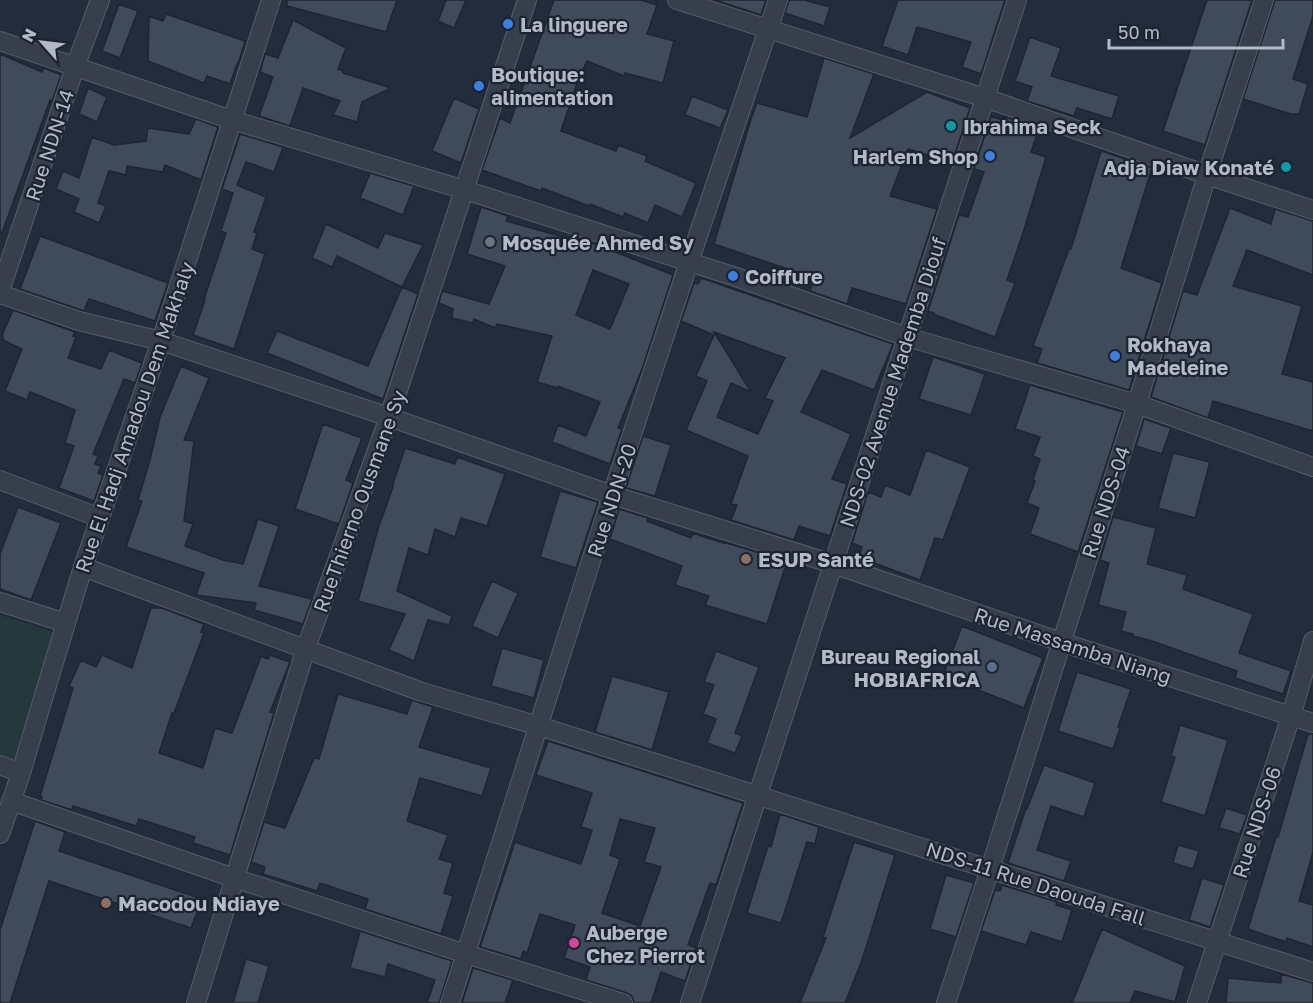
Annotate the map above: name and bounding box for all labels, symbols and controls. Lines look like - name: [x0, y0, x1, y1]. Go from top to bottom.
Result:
- north arrow: [12, 12, 72, 72]
- place label: La linguere: [520, 12, 628, 36]
- scale bar: [1109, 12, 1283, 50]
- marker: La linguere: [501, 17, 515, 31]
- text: 50 m: [1118, 21, 1160, 43]
- text: N: [17, 25, 40, 45]
- place label: Boutique: alimentation: [491, 62, 613, 109]
- marker: Boutique: alimentation: [472, 79, 486, 93]
- street label: Rue NDN-14: [20, 86, 78, 204]
- place label: Ibrahima Seck: [963, 114, 1102, 138]
- marker: Ibrahima Seck: [944, 119, 958, 133]
- place label: Harlem Shop: [853, 144, 978, 168]
- marker: Harlem Shop: [983, 149, 997, 163]
- place label: Adja Diaw Konaté: [1103, 155, 1274, 179]
- marker: Adja Diaw Konaté: [1279, 160, 1293, 174]
- place label: Mosquée Ahmed Sy: [502, 230, 694, 254]
- street label: NDS-02 Avenue Mademba Diouf: [834, 234, 950, 530]
- marker: Mosquée Ahmed Sy: [483, 235, 497, 249]
- street label: Rue El Hadj Amadou Dem Makhaly: [69, 258, 199, 576]
- place label: Coiffure: [745, 264, 823, 288]
- marker: Coiffure: [726, 269, 740, 283]
- place label: Rokhaya Madeleine: [1127, 332, 1228, 379]
- marker: Rokhaya Madeleine: [1108, 349, 1122, 363]
- street label: RueThierno Ousmane Sy: [308, 387, 410, 615]
- street label: Rue NDN-20: [581, 440, 641, 560]
- street label: Rue NDS-04: [1076, 443, 1134, 561]
- place label: ESUP Santé: [758, 547, 874, 571]
- marker: ESUP Santé: [739, 552, 753, 566]
- street label: Rue Massamba Niang: [971, 602, 1175, 688]
- place label: Bureau Regional HOBIAFRICA: [821, 644, 980, 691]
- marker: Bureau Regional HOBIAFRICA: [985, 660, 999, 674]
- street label: Rue NDS-06: [1227, 763, 1285, 881]
- street label: NDS-11 Rue Daouda Fall: [923, 836, 1149, 930]
- place label: Macodou Ndiaye: [118, 891, 280, 915]
- marker: Macodou Ndiaye: [99, 896, 113, 910]
- place label: Auberge Chez Pierrot: [586, 920, 705, 967]
- marker: Auberge Chez Pierrot: [567, 936, 581, 950]

